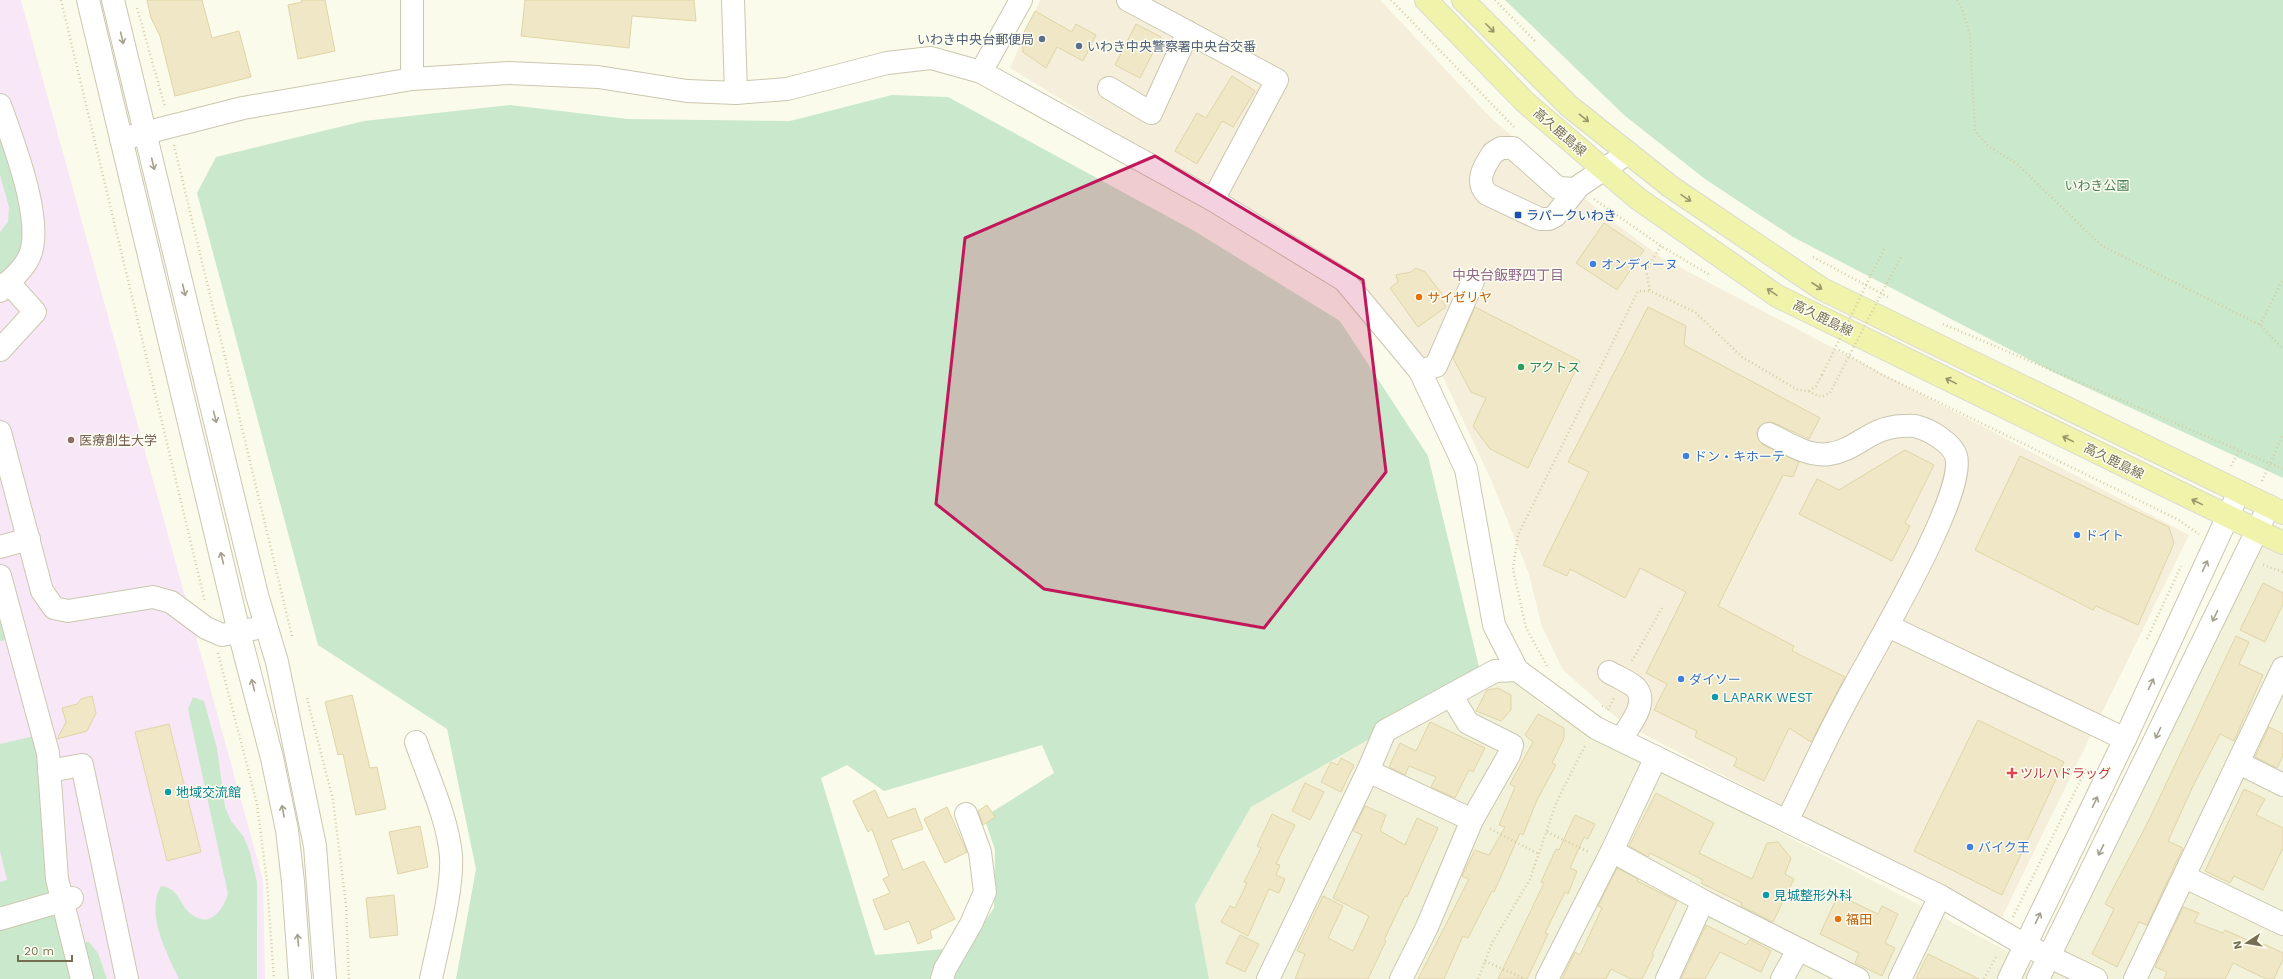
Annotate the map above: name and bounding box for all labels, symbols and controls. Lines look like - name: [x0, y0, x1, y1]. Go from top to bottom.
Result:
- one-way arrow: [1485, 23, 1495, 32]
- one-way arrow: [119, 31, 126, 44]
- place label: いわき中央台郵便局: [917, 32, 1034, 47]
- marker: いわき中央台郵便局: [1037, 34, 1047, 44]
- place label: いわき中央警察署中央台交番: [1087, 39, 1256, 54]
- marker: いわき中央警察署中央台交番: [1074, 41, 1084, 51]
- street label: 高久鹿島線: [1531, 105, 1589, 159]
- one-way arrow: [1578, 113, 1589, 122]
- one-way arrow: [150, 157, 157, 170]
- park label: いわき公園: [2064, 178, 2130, 193]
- one-way arrow: [1680, 194, 1691, 202]
- place label: ラパークいわき: [1526, 208, 1617, 223]
- marker: ラパークいわき: [1513, 210, 1523, 220]
- place label: オンディーヌ: [1601, 257, 1678, 272]
- marker: オンディーヌ: [1588, 259, 1598, 269]
- district label: 中央台飯野四丁目: [1452, 267, 1564, 283]
- one-way arrow: [1812, 282, 1823, 290]
- one-way arrow: [181, 284, 188, 297]
- one-way arrow: [1767, 288, 1778, 296]
- place label: サイゼリヤ: [1427, 290, 1492, 305]
- marker: サイゼリヤ: [1414, 292, 1424, 302]
- street label: 高久鹿島線: [1790, 297, 1856, 339]
- place label: アクトス: [1529, 360, 1580, 375]
- marker: アクトス: [1516, 362, 1526, 372]
- one-way arrow: [1946, 377, 1958, 384]
- one-way arrow: [212, 410, 220, 423]
- place label: 医療創生大学: [79, 433, 157, 448]
- marker: 医療創生大学: [66, 435, 76, 445]
- one-way arrow: [2062, 435, 2074, 442]
- street label: 高久鹿島線: [2081, 440, 2147, 482]
- place label: ドン・キホーテ: [1694, 449, 1785, 464]
- marker: ドン・キホーテ: [1681, 451, 1691, 461]
- one-way arrow: [2192, 498, 2204, 505]
- place label: ドイト: [2085, 528, 2124, 543]
- marker: ドイト: [2072, 530, 2082, 540]
- one-way arrow: [218, 552, 225, 565]
- one-way arrow: [2202, 560, 2209, 572]
- one-way arrow: [2211, 610, 2218, 622]
- place label: ダイソー: [1689, 672, 1741, 687]
- marker: ダイソー: [1676, 674, 1686, 684]
- one-way arrow: [249, 678, 257, 691]
- one-way arrow: [2148, 679, 2155, 691]
- place label: LAPARK WEST: [1723, 690, 1813, 705]
- marker: LAPARK WEST: [1710, 692, 1720, 702]
- one-way arrow: [2154, 727, 2161, 739]
- place label: ツルハドラッグ: [2020, 766, 2111, 781]
- marker: ツルハドラッグ: [2007, 768, 2017, 778]
- place label: 地域交流館: [176, 785, 241, 800]
- marker: 地域交流館: [163, 787, 173, 797]
- one-way arrow: [2092, 796, 2099, 808]
- one-way arrow: [278, 805, 286, 818]
- place label: バイク王: [1978, 840, 2030, 855]
- marker: バイク王: [1965, 842, 1975, 852]
- one-way arrow: [2097, 844, 2104, 856]
- place label: 見城整形外科: [1774, 888, 1852, 903]
- marker: 見城整形外科: [1761, 890, 1771, 900]
- place label: 福田: [1846, 912, 1872, 927]
- one-way arrow: [2035, 913, 2042, 925]
- marker: 福田: [1833, 914, 1843, 924]
- north arrow: [2227, 923, 2267, 963]
- one-way arrow: [295, 934, 302, 947]
- scale bar: [18, 937, 72, 963]
- text: N: [2231, 940, 2245, 950]
- text: 20 m: [24, 944, 54, 958]

